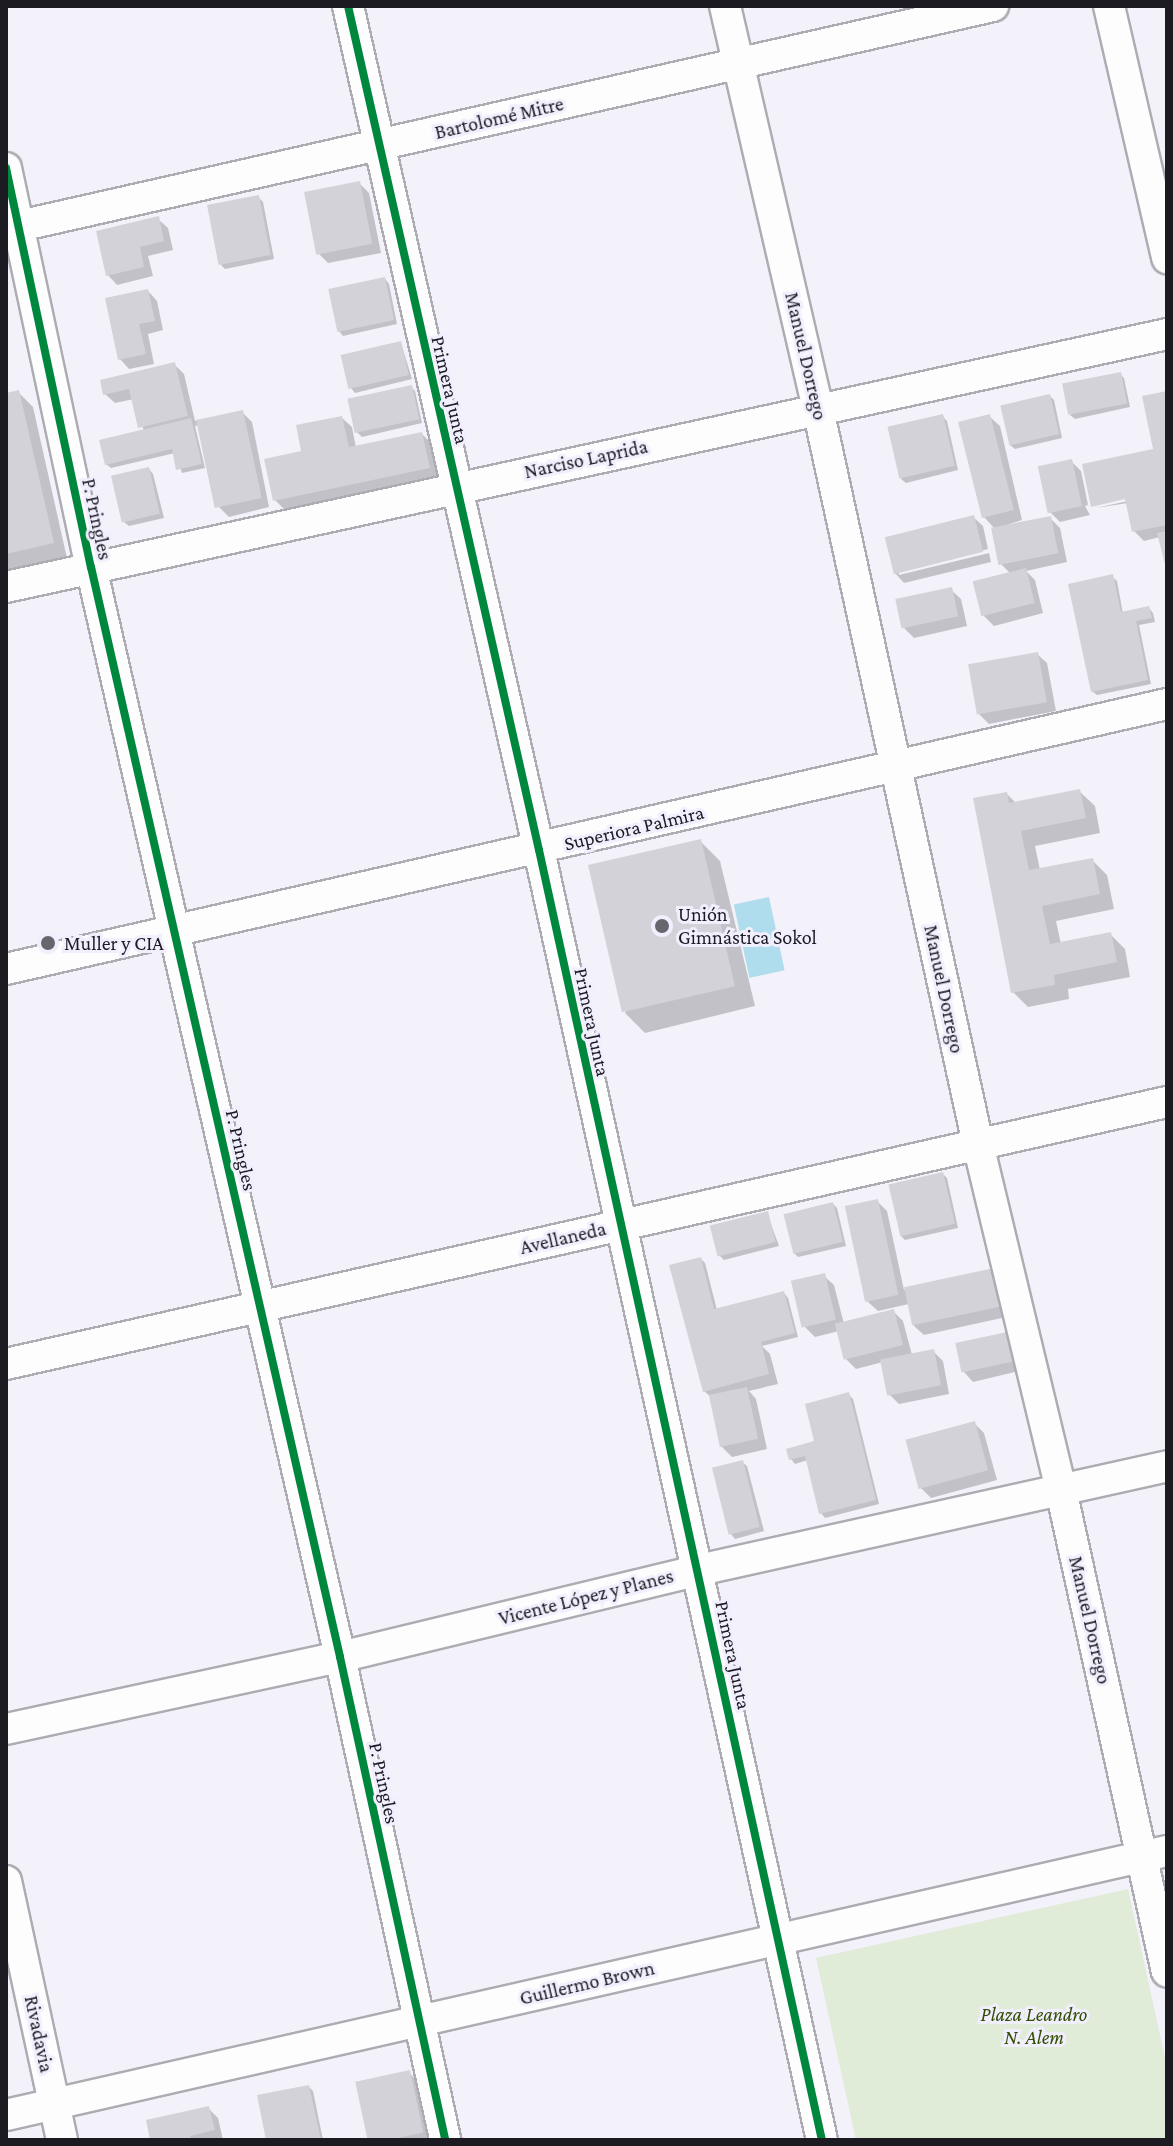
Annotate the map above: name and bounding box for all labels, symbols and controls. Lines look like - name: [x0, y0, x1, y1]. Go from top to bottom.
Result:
- street label: Bartolomé Mitre: [432, 92, 566, 144]
- street label: Manuel Dorrego: [780, 290, 832, 422]
- street label: Primera Junta: [426, 334, 474, 446]
- street label: Narciso Laprida: [522, 434, 650, 484]
- street label: P. Pringles: [77, 476, 117, 562]
- street label: Superiora Palmira: [562, 800, 706, 856]
- place label: Unión Gimnástica Sokol: [678, 902, 817, 949]
- marker: Unión Gimnástica Sokol: [653, 917, 671, 935]
- street label: Manuel Dorrego: [919, 923, 969, 1055]
- place label: Muller y CIA: [64, 931, 164, 955]
- marker: Muller y CIA: [39, 934, 57, 952]
- street label: Primera Junta: [569, 966, 615, 1078]
- street label: P. Pringles: [220, 1107, 262, 1193]
- street label: Avellaneda: [518, 1216, 608, 1260]
- street label: Manuel Dorrego: [1064, 1554, 1116, 1686]
- street label: Vicente López y Planes: [496, 1564, 676, 1630]
- street label: Primera Junta: [710, 1599, 756, 1711]
- street label: P. Pringles: [364, 1740, 404, 1826]
- street label: Guillermo Brown: [517, 1956, 657, 2010]
- street label: Rivadavia: [19, 1993, 59, 2075]
- park label: Plaza Leandro N. Alem: [981, 2003, 1087, 2050]

